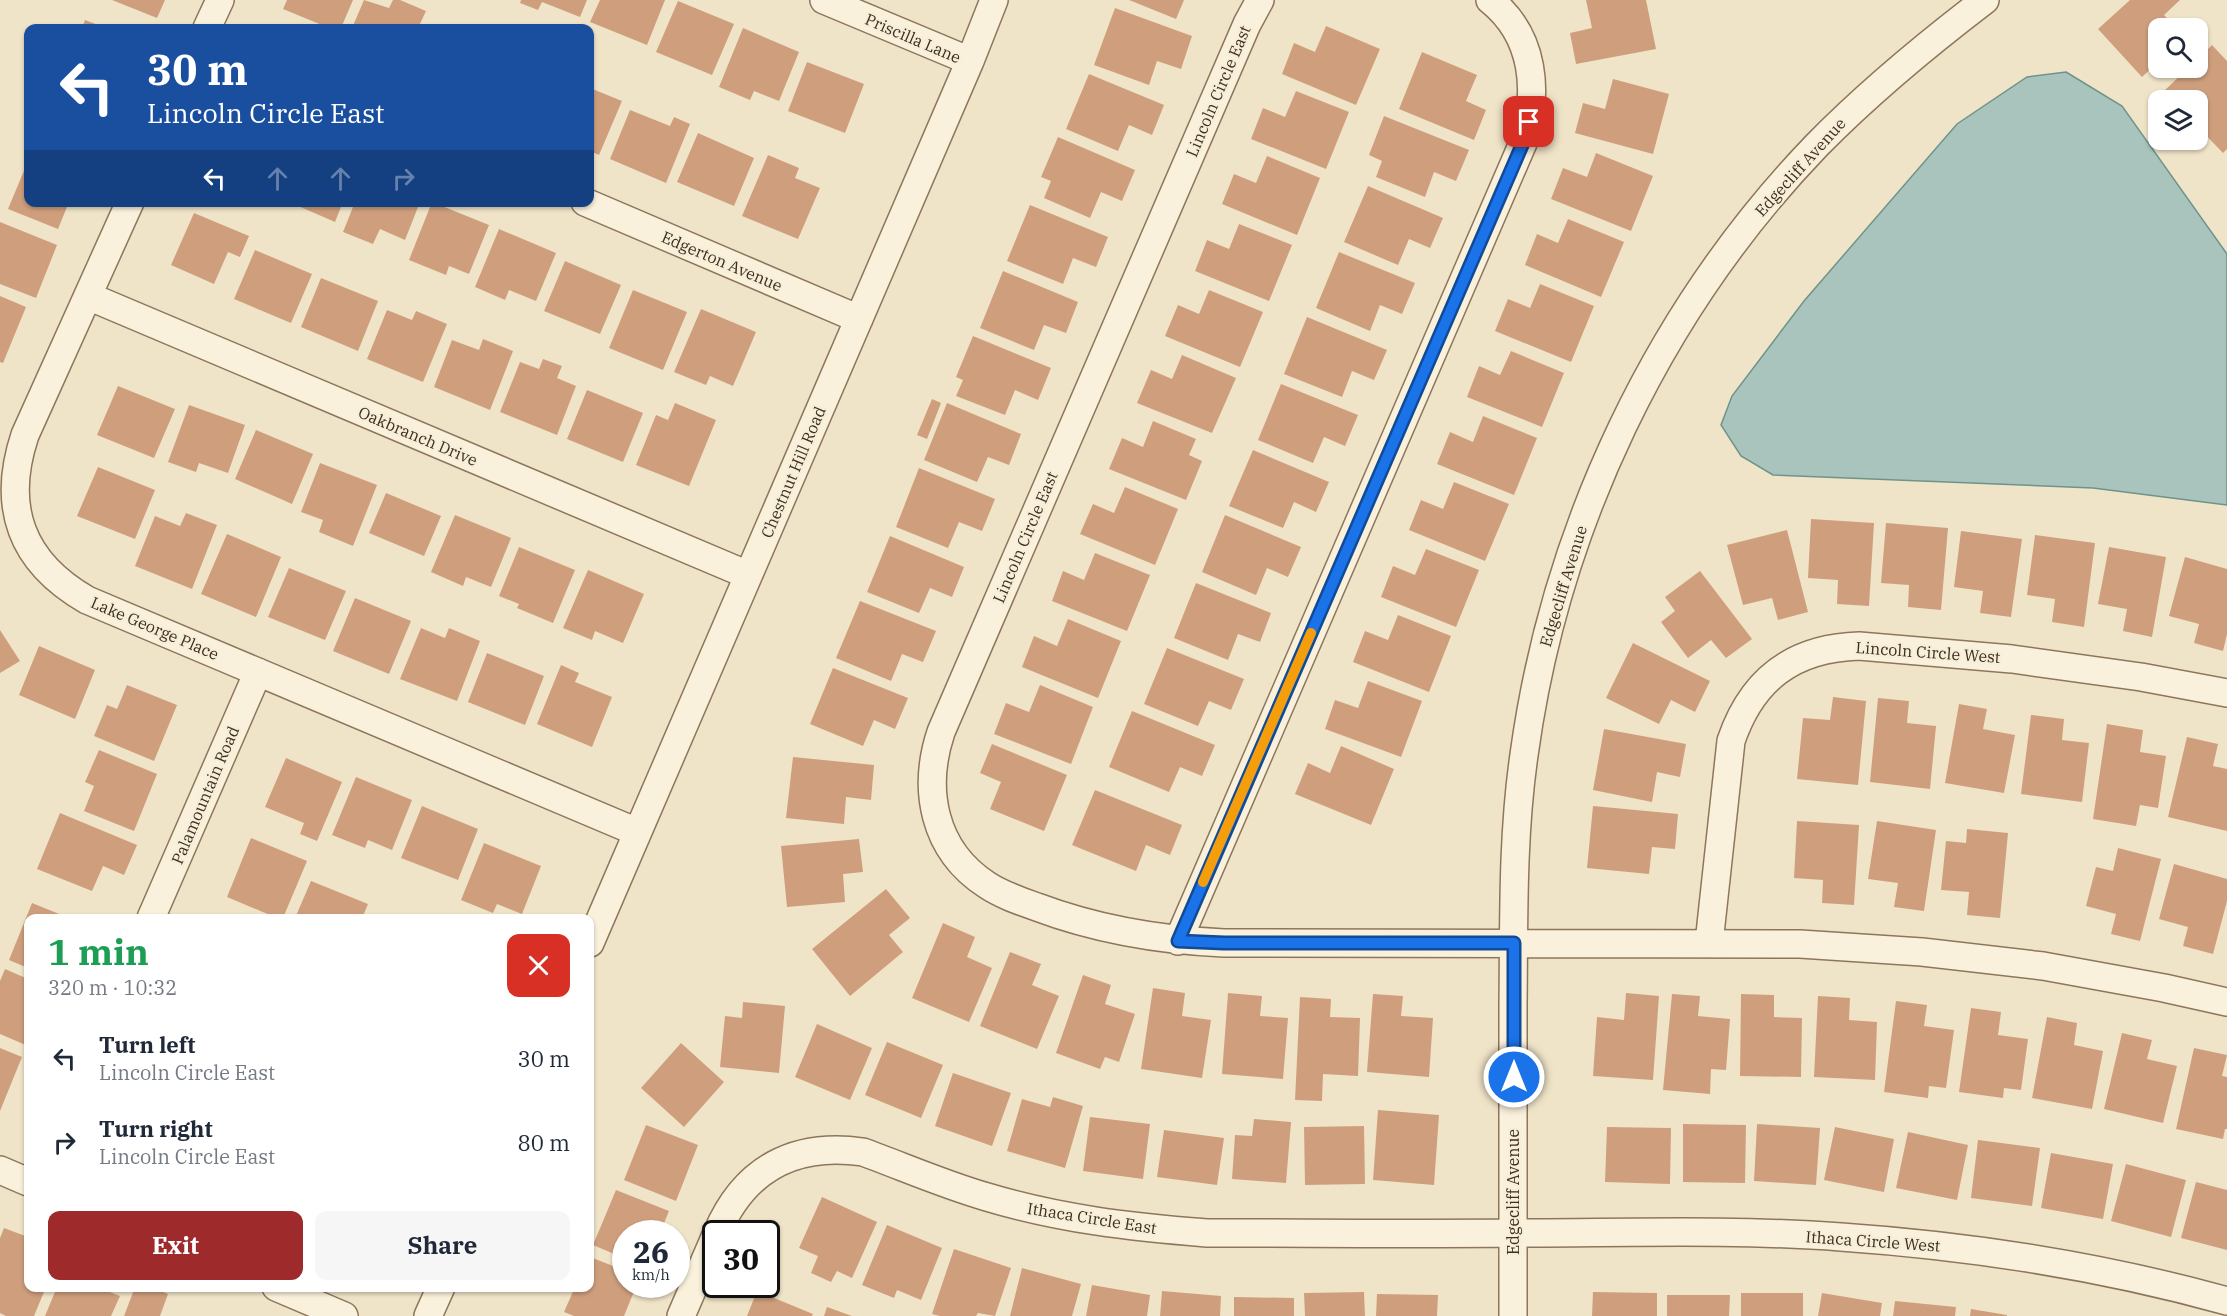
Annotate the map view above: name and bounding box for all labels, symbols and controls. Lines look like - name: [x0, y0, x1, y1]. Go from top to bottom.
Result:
- street label: Priscilla Lane: [862, 9, 964, 67]
- map controls: [2148, 18, 2208, 150]
- button: search: [2148, 18, 2208, 78]
- street label: Lincoln Circle East: [1181, 22, 1255, 160]
- text: 30 m: [147, 42, 248, 97]
- icon: left: [48, 48, 126, 126]
- button: layers: [2148, 90, 2208, 150]
- text: Lincoln Circle East: [147, 95, 385, 130]
- pin: [1503, 96, 1554, 147]
- icon: arrive: [1512, 105, 1545, 138]
- street label: Edgecliff Avenue: [1750, 113, 1850, 221]
- icon: left: [198, 162, 231, 195]
- icon: ahead: [261, 162, 294, 195]
- icon: ahead: [324, 162, 357, 195]
- icon: right: [387, 162, 420, 195]
- street label: Edgerton Avenue: [659, 227, 785, 295]
- street label: Oakbranch Drive: [355, 402, 481, 470]
- street label: Chestnut Hill Road: [756, 403, 830, 541]
- street label: Lincoln Circle East: [988, 468, 1062, 606]
- street label: Edgecliff Avenue: [1535, 523, 1591, 649]
- street label: Lake George Place: [88, 592, 222, 664]
- street label: Lincoln Circle West: [1855, 637, 2001, 667]
- street label: Palamountain Road: [167, 723, 243, 867]
- text: 1 min: [48, 928, 149, 975]
- button: close: [507, 934, 570, 997]
- text: 320 m · 10:32: [48, 974, 177, 1001]
- text: Turn left: [99, 1030, 195, 1059]
- icon: left: [48, 1042, 81, 1075]
- text: 30 m: [518, 1044, 570, 1073]
- position arrow: [1482, 1045, 1546, 1109]
- text: Lincoln Circle East: [99, 1059, 275, 1086]
- text: Turn right: [99, 1114, 213, 1143]
- icon: right: [48, 1126, 81, 1159]
- text: 80 m: [518, 1128, 570, 1157]
- street label: Edgecliff Avenue: [1503, 1129, 1523, 1255]
- text: Lincoln Circle East: [99, 1143, 275, 1170]
- street label: Ithaca Circle East: [1026, 1198, 1158, 1238]
- button: Exit: [48, 1211, 303, 1280]
- button: Share: [315, 1211, 570, 1280]
- speed limit sign: 30: [702, 1220, 780, 1298]
- street label: Ithaca Circle West: [1805, 1226, 1941, 1256]
- text: 26: [633, 1232, 669, 1271]
- text: km/h: [632, 1265, 670, 1284]

